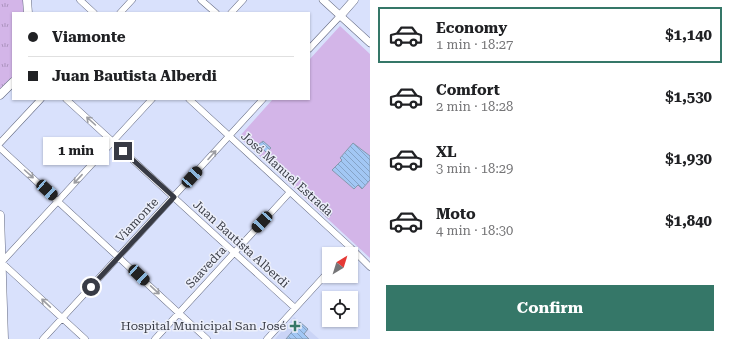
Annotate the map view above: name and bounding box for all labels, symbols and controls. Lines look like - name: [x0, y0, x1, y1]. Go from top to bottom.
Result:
- icon: car: [388, 17, 424, 53]
- text: Economy: [436, 19, 507, 37]
- text: $1,140: [665, 26, 712, 44]
- text: Viamonte: [52, 28, 126, 46]
- text: 1 min · 18:27: [436, 37, 513, 52]
- text: Juan Bautista Alberdi: [52, 67, 217, 85]
- icon: car: [388, 79, 424, 115]
- text: Comfort: [436, 81, 500, 99]
- text: $1,530: [665, 88, 712, 106]
- text: 2 min · 18:28: [436, 99, 513, 114]
- one-way arrow: [86, 117, 96, 126]
- street label: José Manuel Estrada: [238, 129, 336, 219]
- callout: 1 min: [43, 137, 109, 165]
- icon: car: [388, 141, 424, 177]
- route end: [114, 142, 132, 160]
- text: 1 min: [58, 143, 94, 158]
- text: XL: [436, 143, 457, 161]
- one-way arrow: [207, 150, 216, 160]
- text: $1,930: [665, 150, 712, 168]
- text: 3 min · 18:29: [436, 161, 513, 176]
- car: [180, 164, 204, 190]
- one-way arrow: [24, 169, 34, 179]
- one-way arrow: [73, 174, 83, 184]
- car: [34, 178, 60, 202]
- street label: Viamonte: [113, 195, 161, 245]
- street label: Juan Bautista Alberdi: [190, 197, 292, 291]
- icon: car: [388, 203, 424, 239]
- text: Moto: [436, 205, 476, 223]
- car: [249, 209, 275, 235]
- text: $1,840: [665, 212, 712, 230]
- text: 4 min · 18:30: [436, 223, 513, 238]
- street label: Saavedra: [183, 243, 229, 291]
- north arrow: [322, 247, 358, 283]
- map controls: [322, 247, 358, 327]
- car: [126, 262, 152, 288]
- route start: [82, 278, 100, 296]
- button: Confirm: [386, 285, 714, 331]
- one-way arrow: [150, 286, 160, 295]
- button: locate: [322, 291, 358, 327]
- one-way arrow: [41, 298, 51, 308]
- place label: Hospital Municipal San José: [121, 319, 286, 333]
- marker: Hospital Municipal San José: [289, 320, 301, 332]

